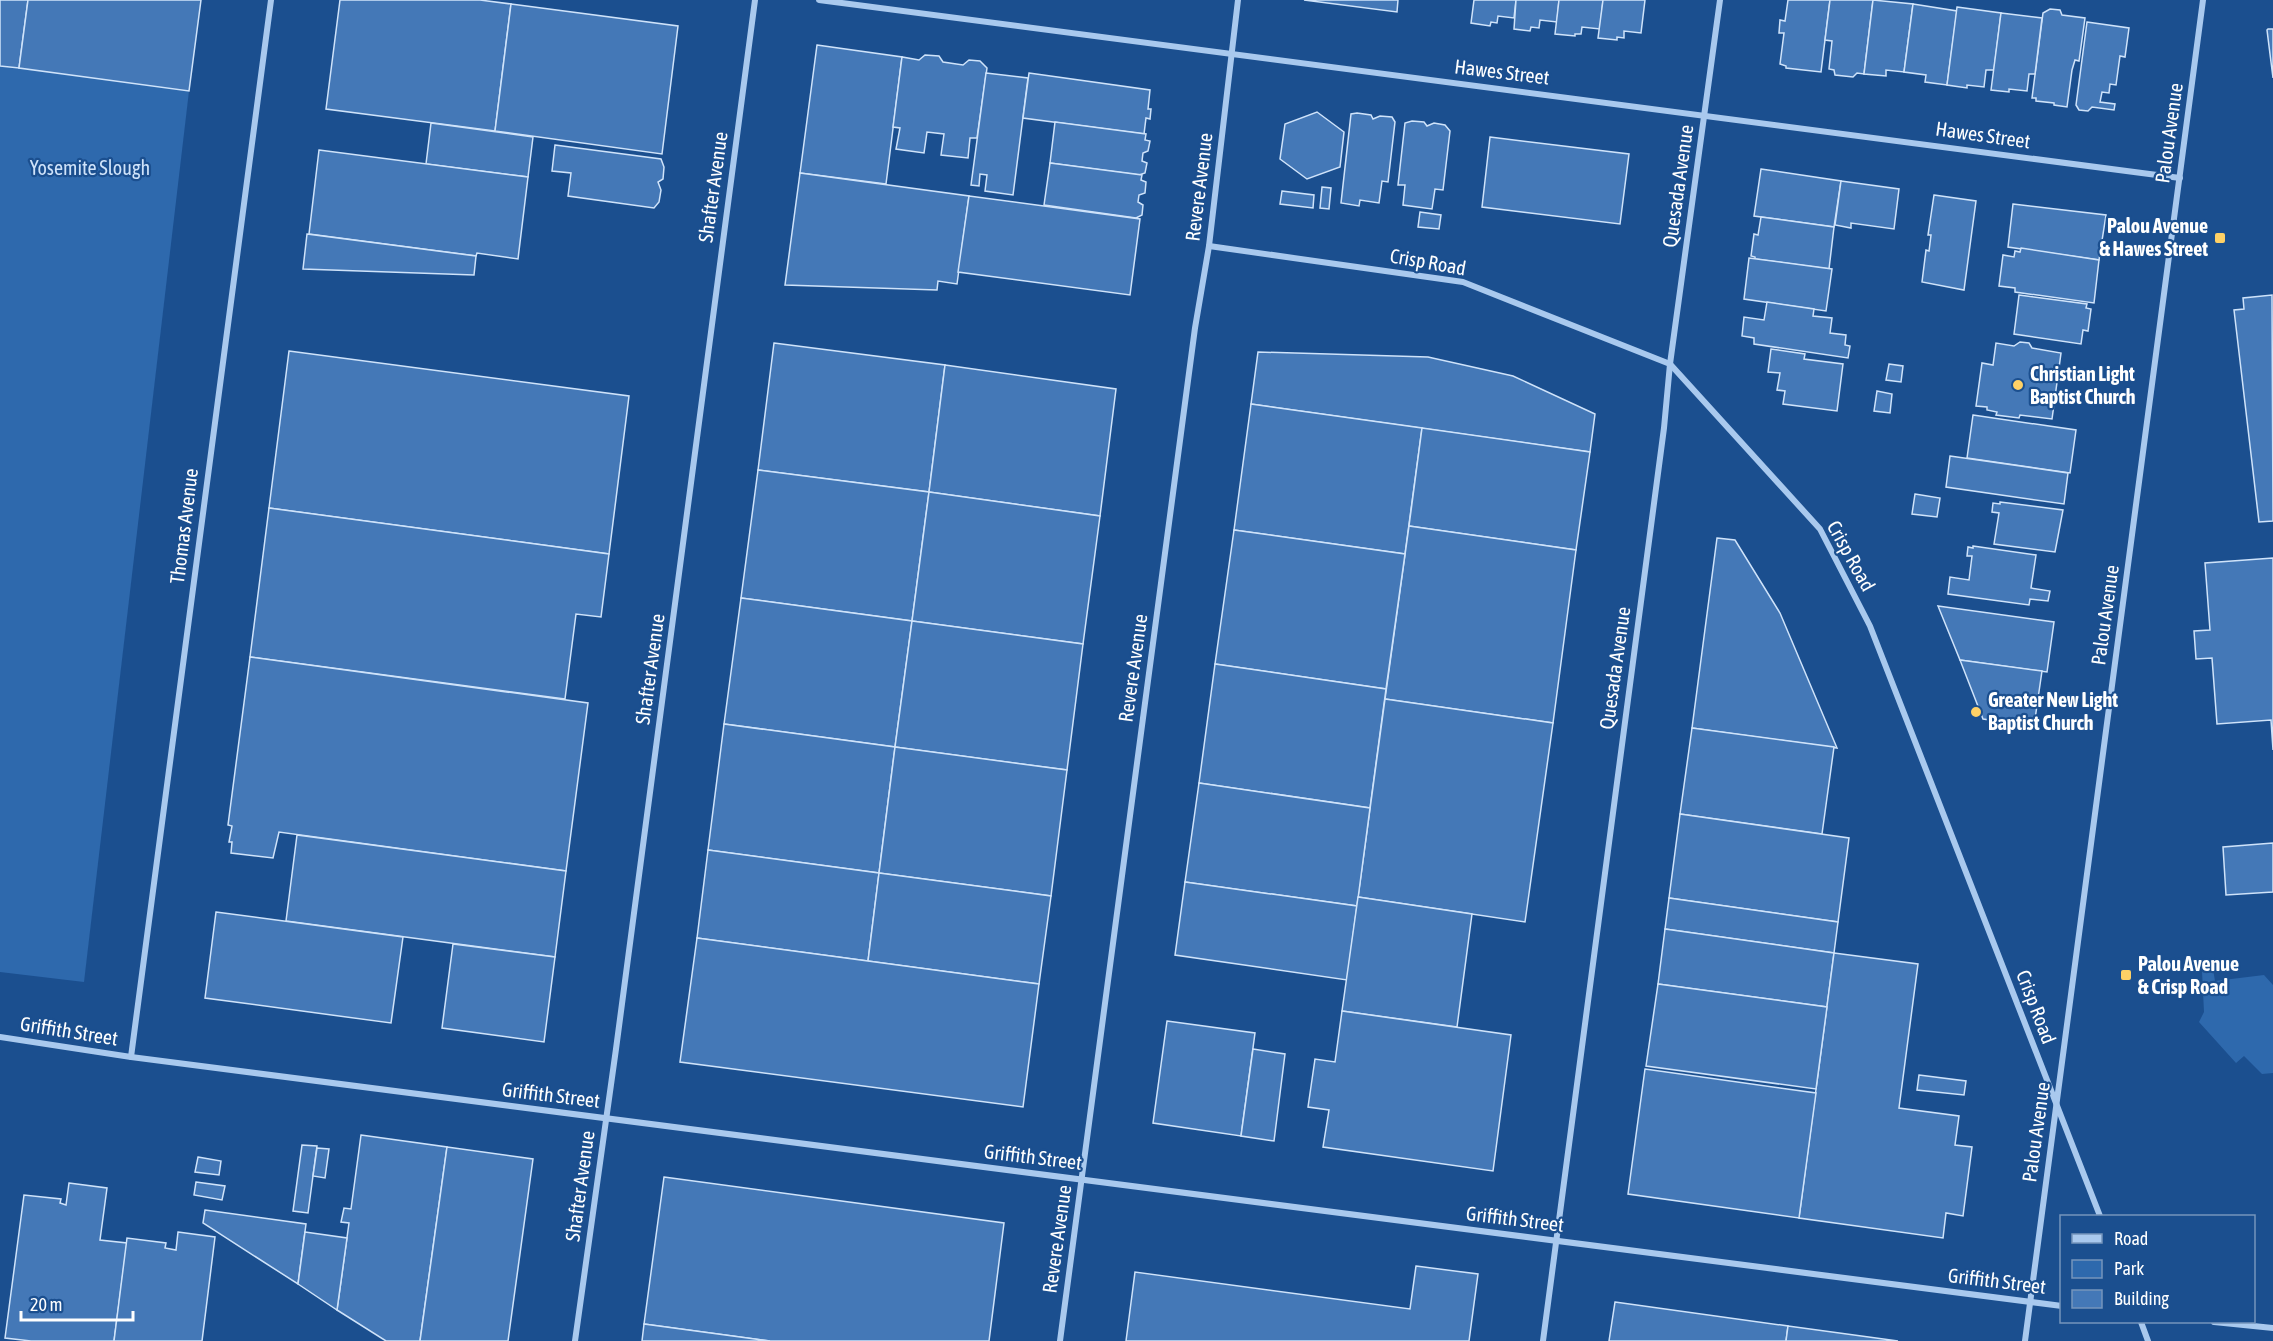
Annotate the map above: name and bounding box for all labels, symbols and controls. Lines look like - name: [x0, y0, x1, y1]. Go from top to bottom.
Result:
- street label: Hawes Street: [1453, 54, 1551, 89]
- street label: Palou Avenue: [2150, 81, 2187, 185]
- street label: Hawes Street: [1934, 116, 2032, 153]
- street label: Quesada Avenue: [1658, 123, 1697, 249]
- street label: Shafter Avenue: [693, 130, 732, 244]
- street label: Revere Avenue: [1180, 131, 1217, 242]
- park label: Yosemite Slough: [30, 156, 150, 179]
- place label: Palou Avenue & Hawes Street: [2099, 214, 2208, 260]
- marker: Palou Avenue & Hawes Street: [2213, 231, 2227, 245]
- street label: Crisp Road: [1388, 243, 1468, 280]
- place label: Christian Light Baptist Church: [2030, 362, 2136, 408]
- marker: Christian Light Baptist Church: [2011, 378, 2025, 392]
- street label: Thomas Avenue: [165, 467, 202, 585]
- street label: Crisp Road: [1823, 517, 1880, 595]
- street label: Palou Avenue: [2086, 563, 2123, 667]
- street label: Quesada Avenue: [1595, 605, 1634, 731]
- street label: Shafter Avenue: [630, 612, 669, 726]
- street label: Revere Avenue: [1114, 612, 1151, 724]
- place label: Greater New Light Baptist Church: [1988, 688, 2118, 734]
- marker: Greater New Light Baptist Church: [1969, 705, 1983, 719]
- place label: Palou Avenue & Crisp Road: [2138, 952, 2239, 998]
- street label: Crisp Road: [2012, 967, 2061, 1047]
- marker: Palou Avenue & Crisp Road: [2119, 968, 2133, 982]
- street label: Griffith Street: [19, 1011, 120, 1050]
- street label: Griffith Street: [501, 1077, 602, 1112]
- street label: Palou Avenue: [2017, 1080, 2054, 1184]
- street label: Shafter Avenue: [560, 1129, 599, 1243]
- street label: Griffith Street: [983, 1139, 1084, 1174]
- street label: Revere Avenue: [1038, 1183, 1075, 1295]
- street label: Griffith Street: [1465, 1201, 1566, 1236]
- legend: [2060, 1215, 2255, 1323]
- text: Road: [2114, 1228, 2148, 1249]
- text: Park: [2114, 1258, 2144, 1279]
- street label: Griffith Street: [1947, 1263, 2048, 1298]
- scale bar: [21, 1284, 134, 1322]
- text: Building: [2114, 1288, 2169, 1309]
- text: 20 m: [30, 1294, 62, 1315]

